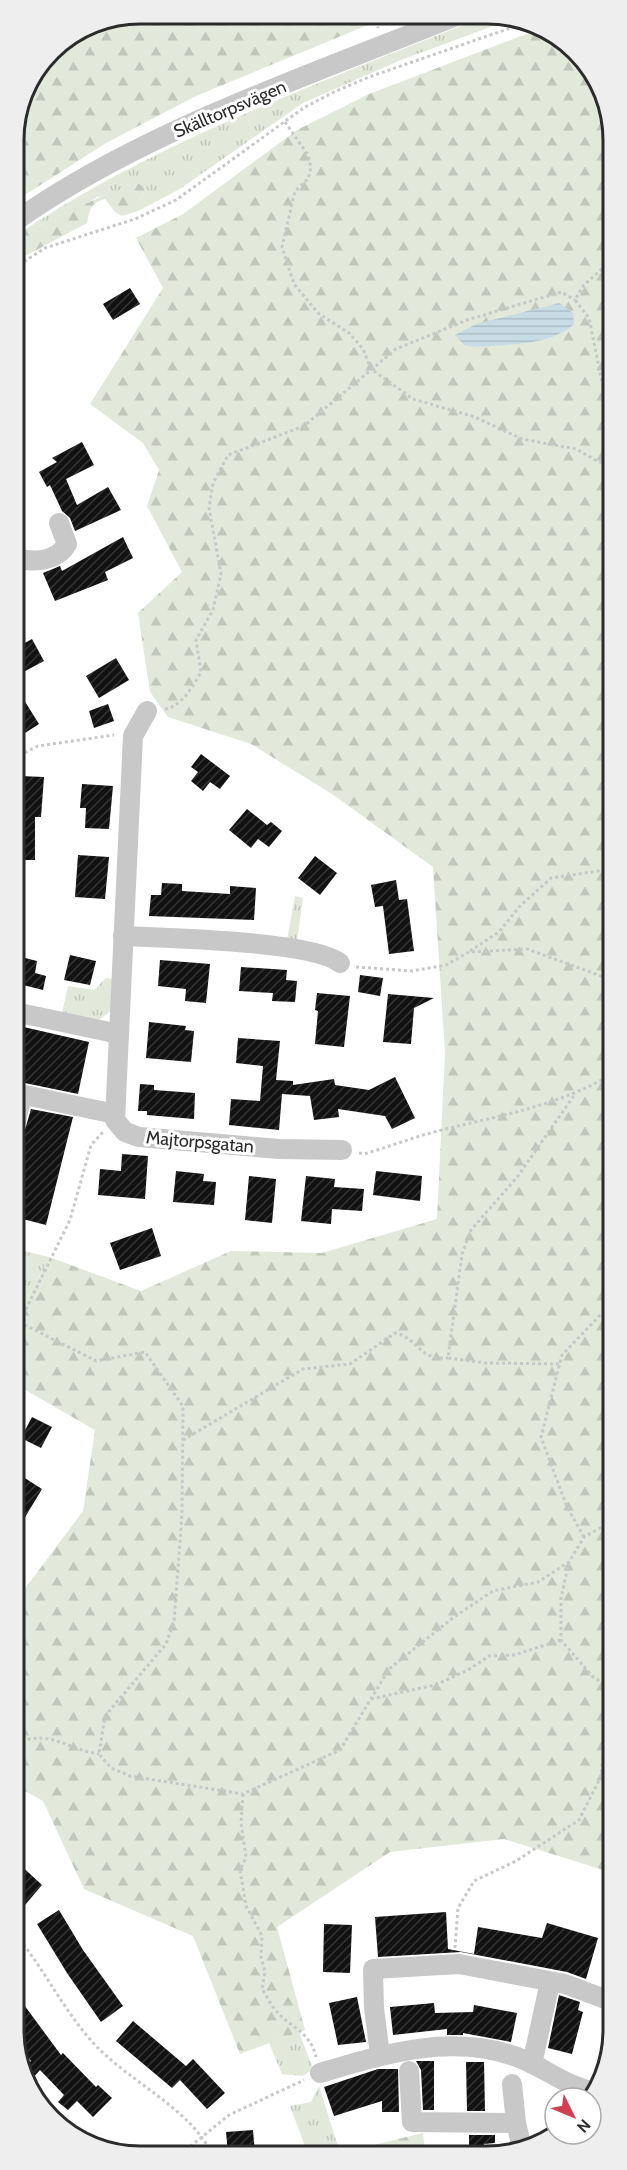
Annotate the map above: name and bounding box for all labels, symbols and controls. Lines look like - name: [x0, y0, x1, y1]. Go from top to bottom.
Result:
- street label: Skälltorpsvägen: [170, 75, 290, 143]
- street label: Majtorpsgatan: [145, 1126, 255, 1158]
- north arrow: [543, 2086, 603, 2146]
- text: N: [573, 2115, 594, 2137]

